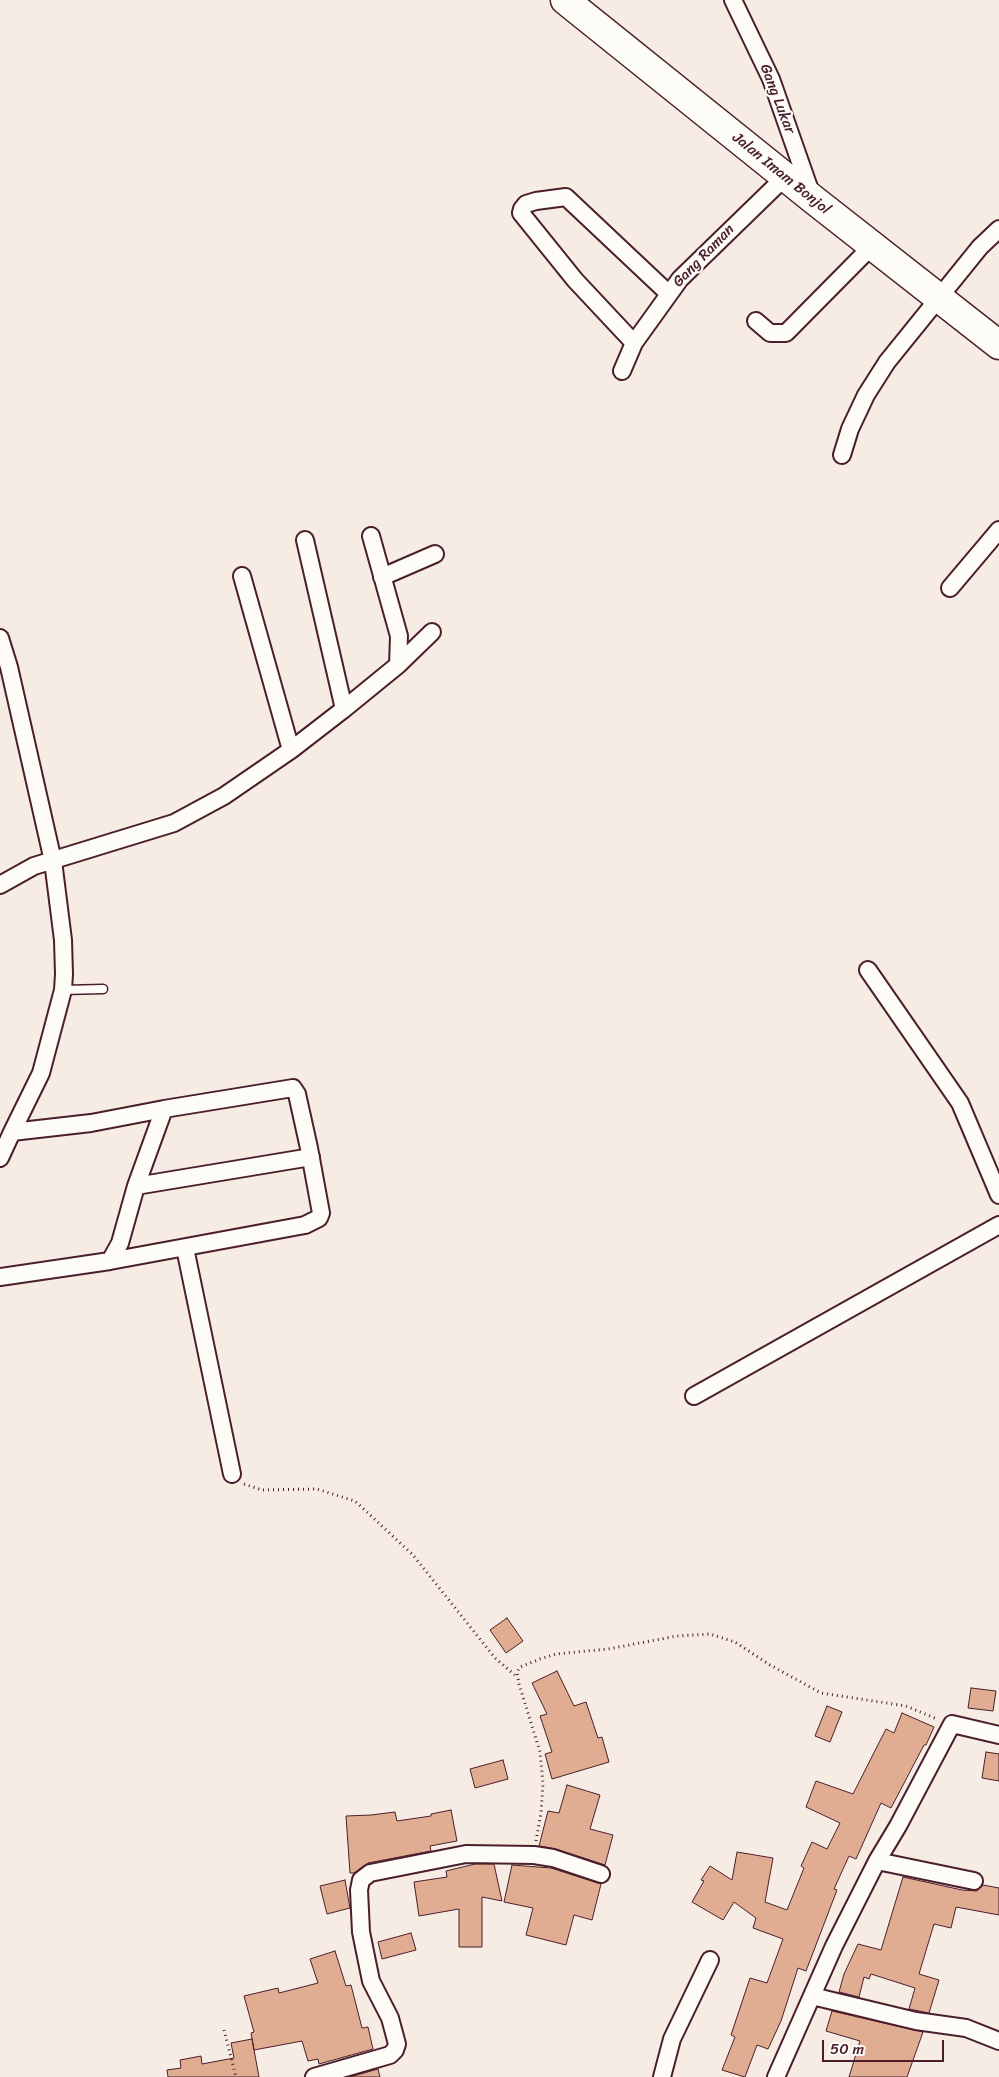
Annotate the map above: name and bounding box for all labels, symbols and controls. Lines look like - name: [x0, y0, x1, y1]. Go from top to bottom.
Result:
- street label: Gang Lukar: [756, 62, 798, 136]
- street label: Jalan Imam Bonjol: [728, 129, 834, 219]
- street label: Gang Raman: [670, 221, 738, 291]
- scale bar: [824, 2030, 946, 2062]
- text: 50 m: [830, 2036, 864, 2062]

